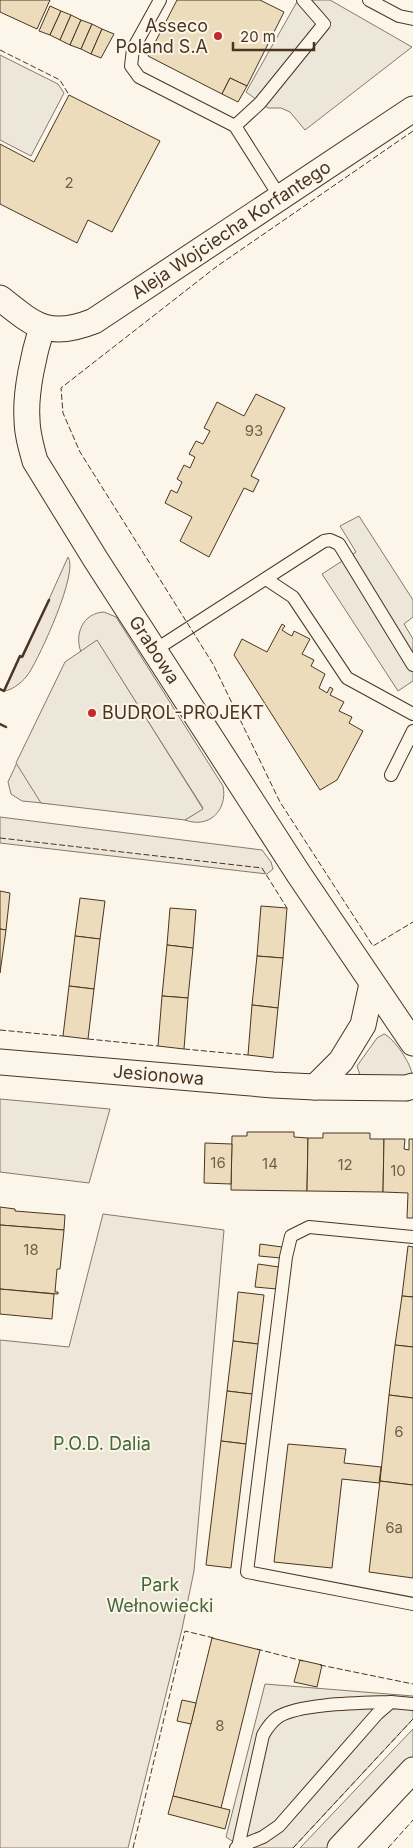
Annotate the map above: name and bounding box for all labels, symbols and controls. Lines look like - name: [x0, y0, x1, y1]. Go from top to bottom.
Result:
- place label: Asseco Poland S.A: [115, 15, 208, 57]
- scale bar: [233, 20, 314, 52]
- text: 20 m: [240, 27, 276, 46]
- marker: Asseco Poland S.A: [212, 30, 224, 42]
- street label: Aleja Wojciecha Korfantego: [127, 156, 334, 303]
- house number: 2: [64, 173, 74, 192]
- house number: 93: [245, 421, 263, 440]
- street label: Grabowa: [125, 612, 184, 688]
- place label: BUDROL-PROJEKT: [102, 702, 264, 723]
- marker: BUDROL-PROJEKT: [86, 707, 98, 719]
- street label: Jesionowa: [112, 1061, 205, 1089]
- house number: 16: [210, 1153, 226, 1172]
- house number: 14: [262, 1154, 278, 1173]
- house number: 12: [337, 1155, 353, 1174]
- house number: 10: [390, 1161, 406, 1180]
- house number: 18: [23, 1240, 39, 1259]
- house number: 6: [394, 1422, 404, 1441]
- park label: P.O.D. Dalia: [53, 1433, 151, 1454]
- house number: 6a: [385, 1518, 403, 1537]
- park label: Park Wełnowiecki: [107, 1574, 213, 1616]
- house number: 8: [215, 1716, 225, 1735]

